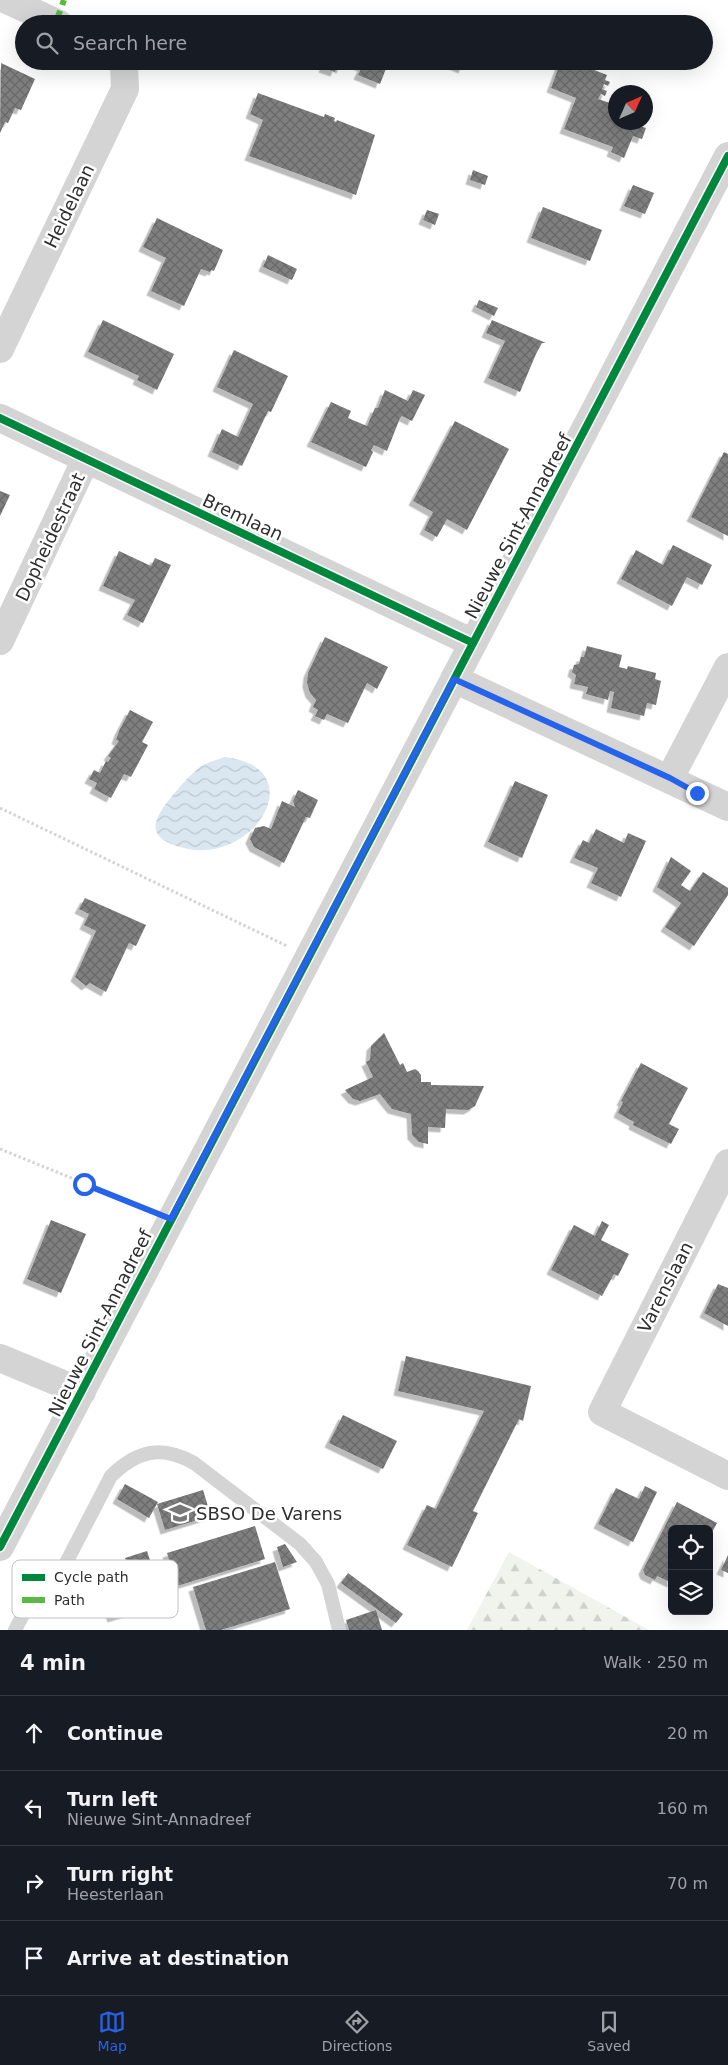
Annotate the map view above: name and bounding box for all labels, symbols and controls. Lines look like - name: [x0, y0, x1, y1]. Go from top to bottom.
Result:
- search box: [15, 15, 713, 70]
- icon: search: [33, 29, 61, 57]
- text: Search here: [73, 32, 187, 54]
- north arrow: [608, 85, 653, 130]
- street label: Heidelaan: [40, 161, 98, 251]
- street label: Nieuwe Sint-Annadreef: [460, 429, 576, 622]
- street label: Dopheidestraat: [11, 469, 89, 605]
- street label: Bremlaan: [199, 489, 287, 545]
- route end: [686, 782, 709, 805]
- route start: [73, 1173, 96, 1196]
- street label: Nieuwe Sint-Annadreef: [44, 1226, 157, 1420]
- street label: Varenslaan: [633, 1238, 697, 1336]
- school or university icon: SBSO De Varens: [167, 1500, 193, 1526]
- place label: SBSO De Varens: [196, 1503, 342, 1524]
- map controls: [668, 1525, 713, 1615]
- button: locate: [668, 1525, 713, 1570]
- legend: [12, 1560, 178, 1618]
- text: Cycle path: [54, 1569, 129, 1585]
- button: layers: [668, 1570, 713, 1615]
- text: Path: [54, 1592, 85, 1608]
- text: 4 min: [20, 1651, 86, 1675]
- text: Walk · 250 m: [603, 1653, 708, 1672]
- icon: ahead: [20, 1719, 48, 1747]
- text: Continue: [67, 1722, 163, 1744]
- text: 20 m: [667, 1724, 708, 1743]
- text: Turn left: [67, 1788, 158, 1810]
- icon: left: [20, 1794, 48, 1822]
- text: 160 m: [657, 1799, 708, 1818]
- text: Nieuwe Sint-Annadreef: [67, 1810, 251, 1829]
- text: Turn right: [67, 1863, 173, 1885]
- icon: right: [20, 1869, 48, 1897]
- text: 70 m: [667, 1874, 708, 1893]
- text: Heesterlaan: [67, 1885, 164, 1904]
- icon: arrive: [20, 1944, 48, 1972]
- text: Arrive at destination: [67, 1947, 289, 1969]
- tab: Map: [97, 2008, 127, 2054]
- tab: Directions: [322, 2008, 392, 2054]
- tab: Saved: [587, 2008, 631, 2054]

